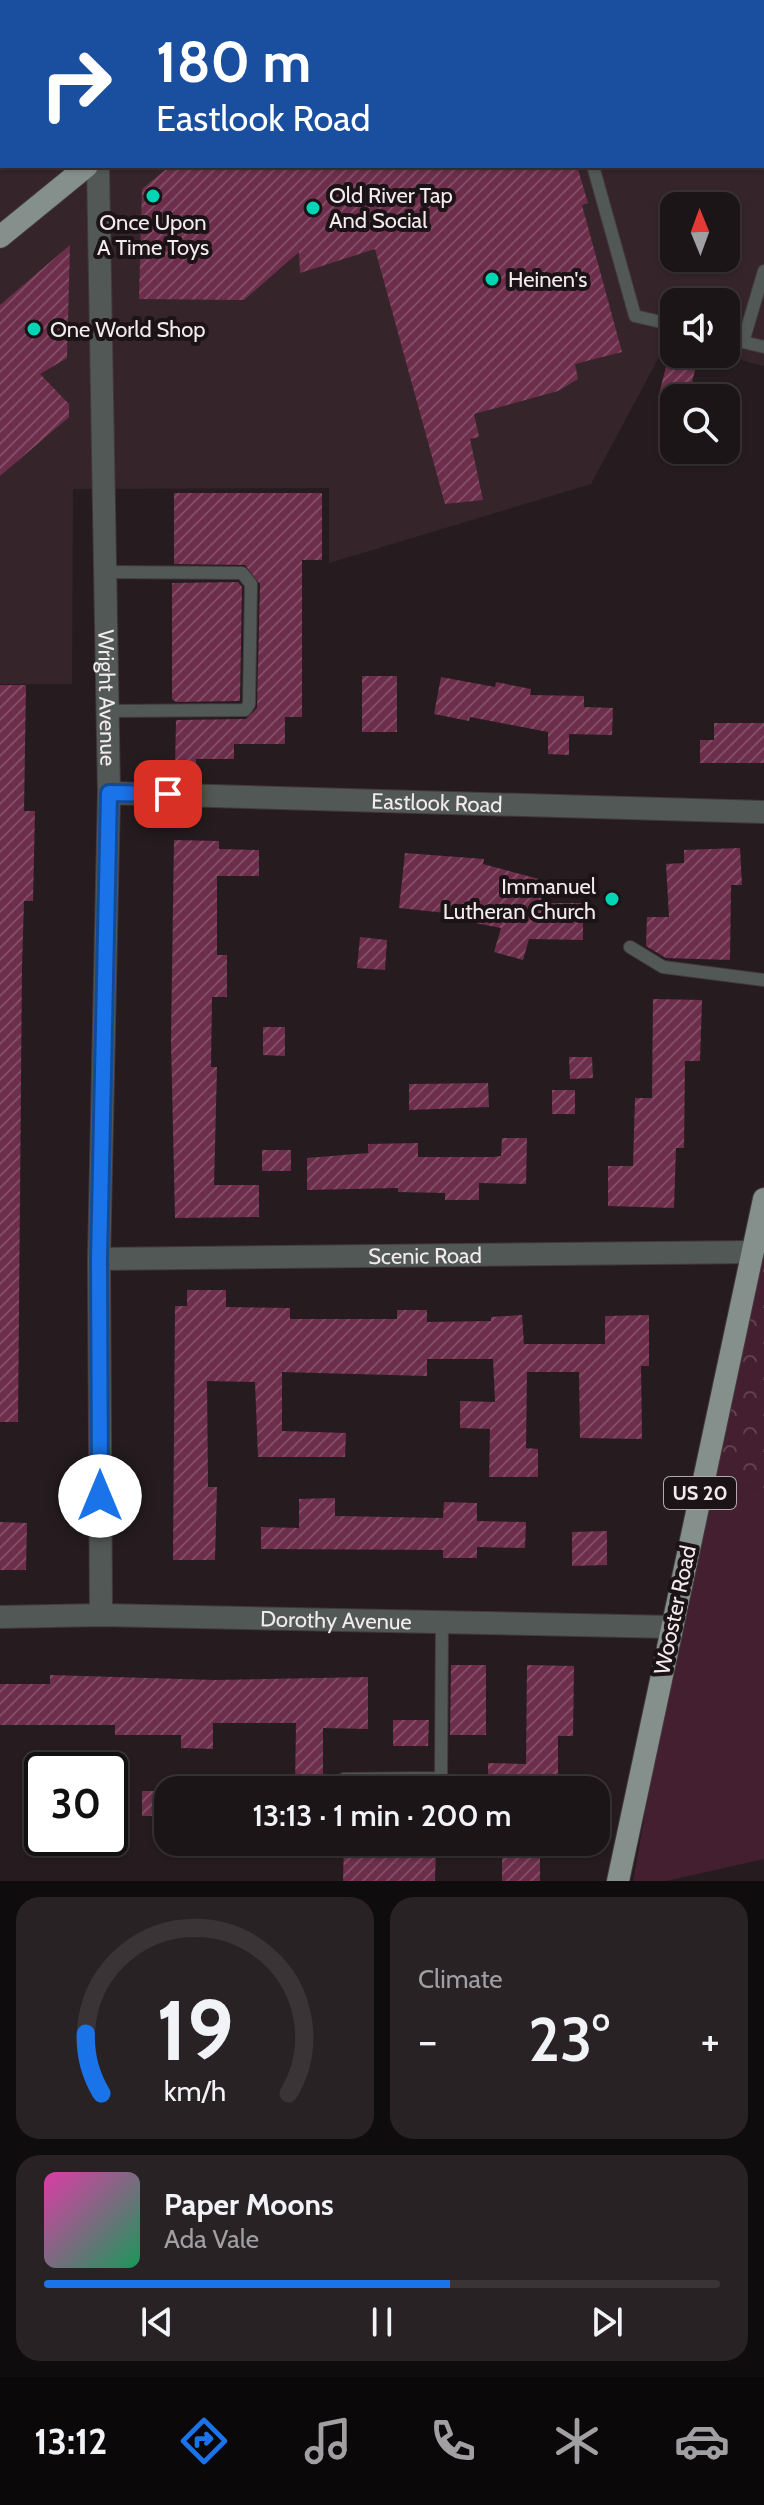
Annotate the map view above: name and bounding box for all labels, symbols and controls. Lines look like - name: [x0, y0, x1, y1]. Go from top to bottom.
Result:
- text: 180 m: [156, 28, 311, 96]
- icon: right: [24, 32, 128, 136]
- text: Eastlook Road: [156, 96, 371, 140]
- place label: Old River Tap And Social: [329, 182, 453, 234]
- marker: Once Upon A Time Toys: [144, 187, 162, 205]
- north arrow: [660, 192, 740, 272]
- map controls: [660, 192, 740, 464]
- marker: Old River Tap And Social: [304, 199, 322, 217]
- place label: Once Upon A Time Toys: [97, 209, 209, 261]
- place label: Heinen's: [508, 266, 587, 293]
- marker: Heinen's: [483, 270, 501, 288]
- button: sound: [660, 288, 740, 368]
- place label: One World Shop: [50, 316, 206, 343]
- marker: One World Shop: [25, 320, 43, 338]
- button: search: [660, 384, 740, 464]
- street label: Wright Avenue: [93, 629, 122, 766]
- pin: [134, 760, 202, 828]
- icon: arrive: [146, 772, 190, 816]
- street label: Eastlook Road: [371, 787, 503, 818]
- place label: Immanuel Lutheran Church: [443, 873, 597, 925]
- marker: Immanuel Lutheran Church: [603, 890, 621, 908]
- street label: Scenic Road: [368, 1241, 482, 1270]
- position arrow: [58, 1454, 142, 1538]
- road number: US 20: [664, 1477, 736, 1509]
- street label: Wooster Road: [648, 1543, 702, 1677]
- street label: Dorothy Avenue: [260, 1605, 412, 1635]
- speed limit sign: 30: [24, 1752, 128, 1856]
- text: 13:13 · 1 min · 200 m: [252, 1797, 512, 1834]
- text: Climate: [418, 1963, 503, 1995]
- text: 19: [156, 1980, 234, 2081]
- text: 23°: [528, 2003, 610, 2076]
- text: −: [418, 2014, 437, 2067]
- text: +: [701, 2014, 720, 2067]
- text: km/h: [164, 2073, 226, 2108]
- text: Paper Moons: [164, 2186, 334, 2223]
- text: Ada Vale: [164, 2223, 259, 2255]
- icon: previous: [135, 2300, 179, 2344]
- icon: pause: [360, 2300, 404, 2344]
- icon: next: [585, 2300, 629, 2344]
- icon: directions: [176, 2413, 232, 2469]
- icon: music: [300, 2413, 356, 2469]
- icon: phone: [425, 2413, 481, 2469]
- icon: climate: [549, 2413, 605, 2469]
- icon: car: [674, 2413, 730, 2469]
- text: 13:12: [34, 2419, 107, 2463]

